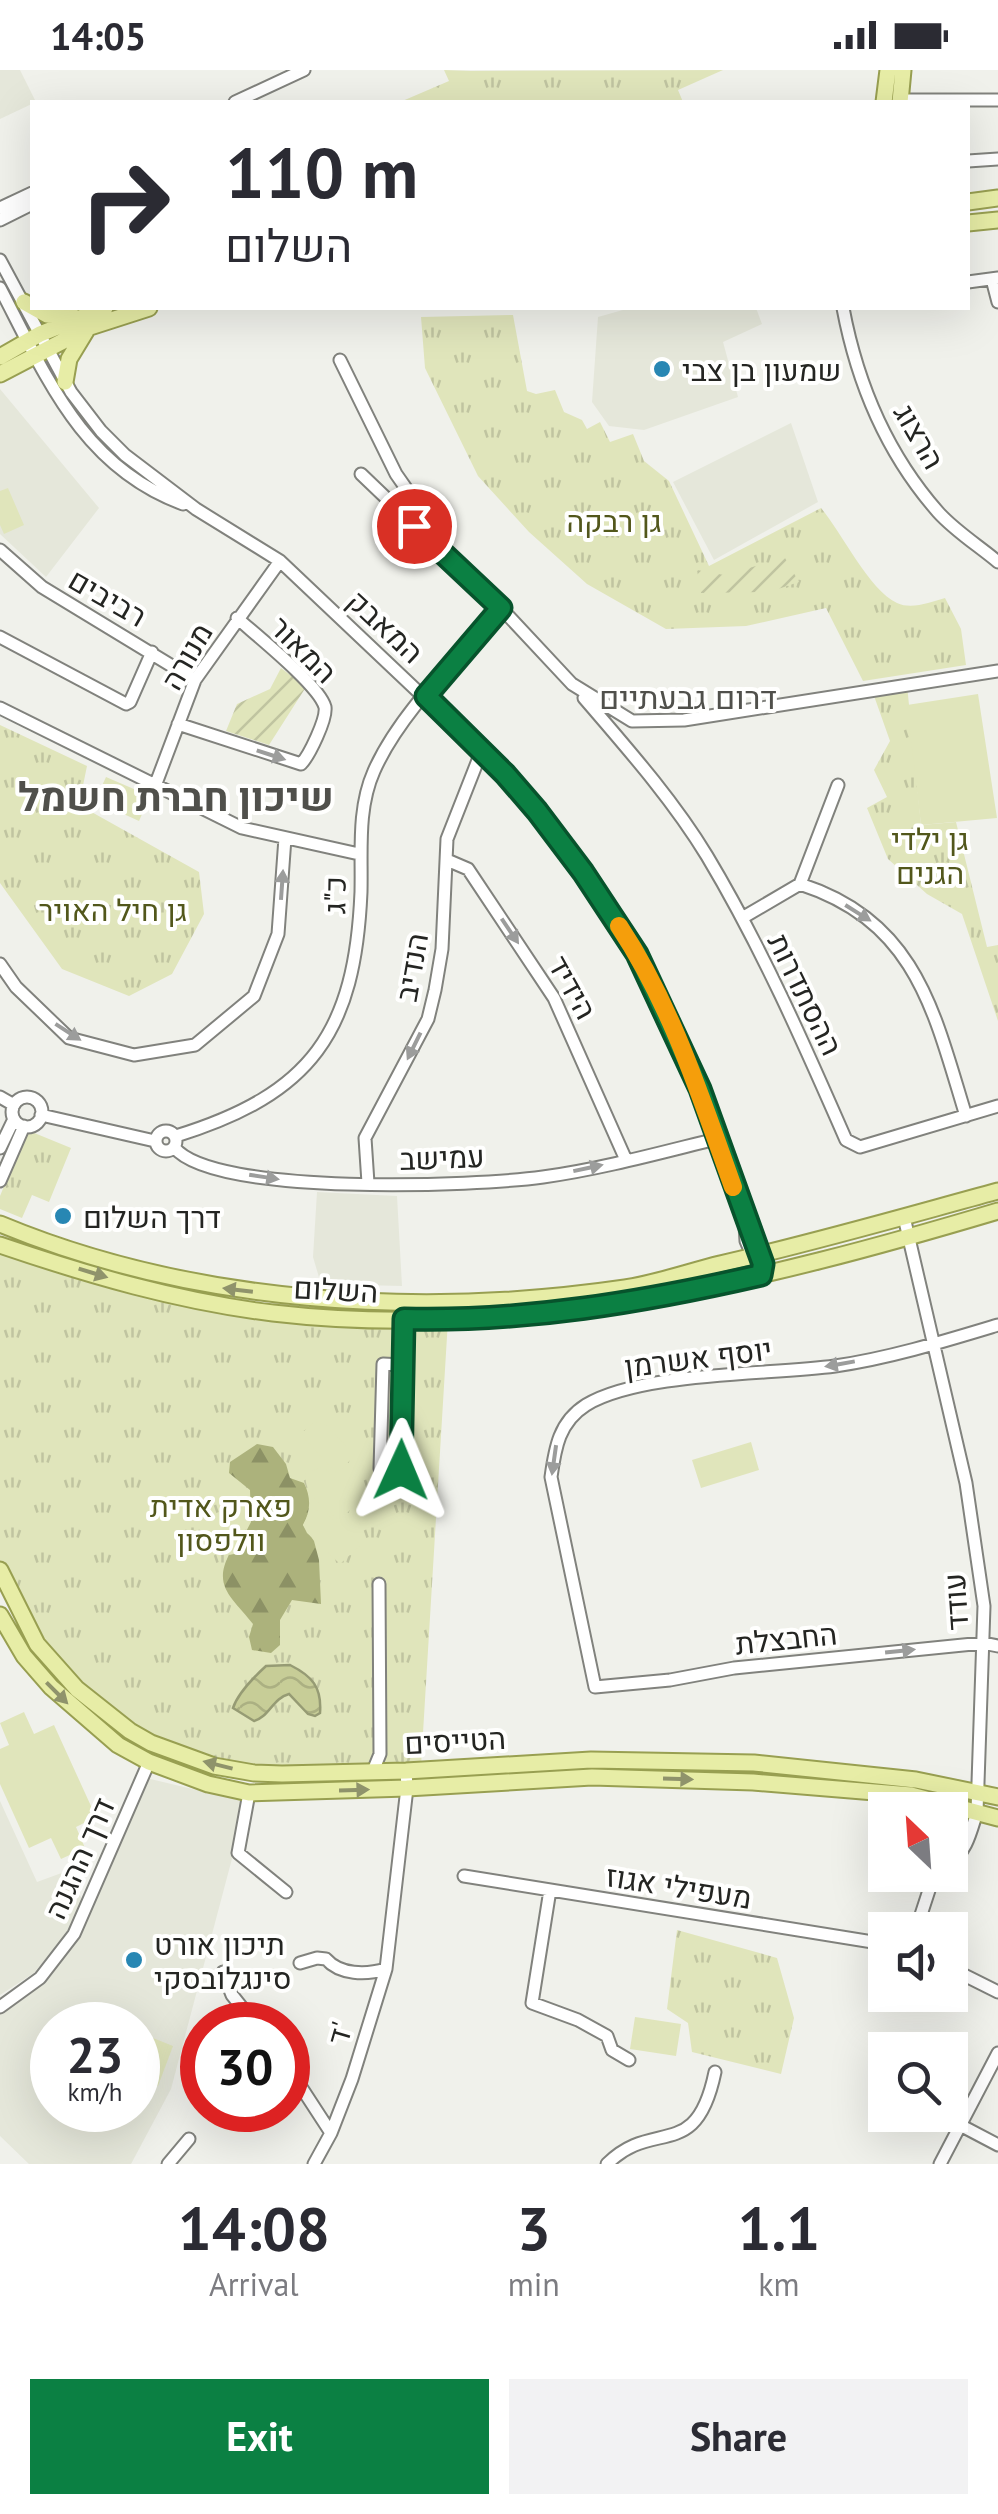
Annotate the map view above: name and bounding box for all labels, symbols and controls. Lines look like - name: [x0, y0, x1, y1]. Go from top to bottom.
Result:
- text: 14:05: [50, 11, 146, 60]
- text: 110 m: [225, 127, 418, 217]
- icon: right: [60, 140, 190, 270]
- text: השלום: [225, 216, 352, 274]
- place label: שמעון בן צבי: [682, 350, 841, 389]
- marker: שמעון בן צבי: [651, 358, 673, 380]
- street label: הרצוג: [886, 396, 954, 476]
- pin: [372, 484, 457, 569]
- icon: arrive: [387, 499, 442, 554]
- park label: גן רבקה: [566, 501, 662, 540]
- street label: רביבים: [62, 559, 154, 635]
- street label: המאבק: [340, 581, 432, 671]
- street label: המאור: [262, 607, 346, 691]
- street label: מנורה: [151, 615, 221, 697]
- district label: דרום גבעתיים: [599, 676, 777, 718]
- one-way arrow: [256, 748, 286, 763]
- district label: שיכון חברת חשמל: [18, 770, 334, 822]
- park label: גן ילדי הגנים: [891, 819, 969, 892]
- one-way arrow: [274, 868, 290, 900]
- street label: כ"ג: [314, 876, 354, 914]
- park label: גן חיל האויר: [39, 890, 187, 929]
- one-way arrow: [844, 903, 872, 921]
- one-way arrow: [500, 918, 519, 945]
- street label: ההסתדרות: [760, 927, 852, 1061]
- street label: הנדיב: [386, 930, 436, 1004]
- street label: הידיד: [540, 948, 606, 1026]
- one-way arrow: [55, 1022, 82, 1041]
- one-way arrow: [406, 1032, 423, 1061]
- street label: עמישב: [399, 1136, 485, 1178]
- one-way arrow: [572, 1160, 603, 1176]
- one-way arrow: [249, 1169, 281, 1185]
- place label: דרך השלום: [83, 1197, 221, 1236]
- marker: דרך השלום: [52, 1205, 74, 1227]
- one-way arrow: [79, 1267, 109, 1282]
- street label: השלום: [293, 1267, 379, 1311]
- one-way arrow: [222, 1282, 254, 1298]
- street label: יוסף אשרמן: [622, 1329, 774, 1385]
- one-way arrow: [823, 1357, 855, 1372]
- position arrow: [349, 1418, 453, 1522]
- one-way arrow: [545, 1445, 561, 1476]
- park label: פארק אדית וולפסון: [150, 1486, 292, 1559]
- street label: עודד: [934, 1572, 976, 1632]
- street label: החבצלת: [733, 1613, 839, 1663]
- one-way arrow: [884, 1643, 916, 1659]
- one-way arrow: [45, 1680, 68, 1704]
- street label: הטייסים: [403, 1718, 507, 1762]
- one-way arrow: [202, 1757, 233, 1773]
- one-way arrow: [663, 1772, 695, 1788]
- one-way arrow: [338, 1782, 370, 1798]
- street label: דרך ההגנה: [35, 1791, 123, 1925]
- north arrow: [868, 1792, 968, 1892]
- map controls: [868, 1792, 968, 2132]
- street label: מעפילי אגוז: [603, 1855, 755, 1917]
- button: sound: [868, 1912, 968, 2012]
- place label: תיכון אורט סינגלובסקי: [154, 1924, 292, 1997]
- marker: תיכון אורט סינגלובסקי: [123, 1949, 145, 1971]
- speed limit sign: 30: [180, 2002, 310, 2132]
- street label: ד': [317, 2017, 361, 2049]
- text: 23: [67, 2022, 123, 2087]
- button: search: [868, 2032, 968, 2132]
- text: km/h: [68, 2076, 122, 2108]
- text: 14:08: [178, 2189, 330, 2267]
- text: 3: [517, 2189, 551, 2267]
- text: 1.1: [737, 2189, 820, 2267]
- text: Arrival: [209, 2263, 299, 2305]
- text: min: [508, 2263, 560, 2305]
- text: km: [758, 2263, 800, 2305]
- button: Exit: [30, 2379, 489, 2494]
- button: Share: [509, 2379, 968, 2494]

